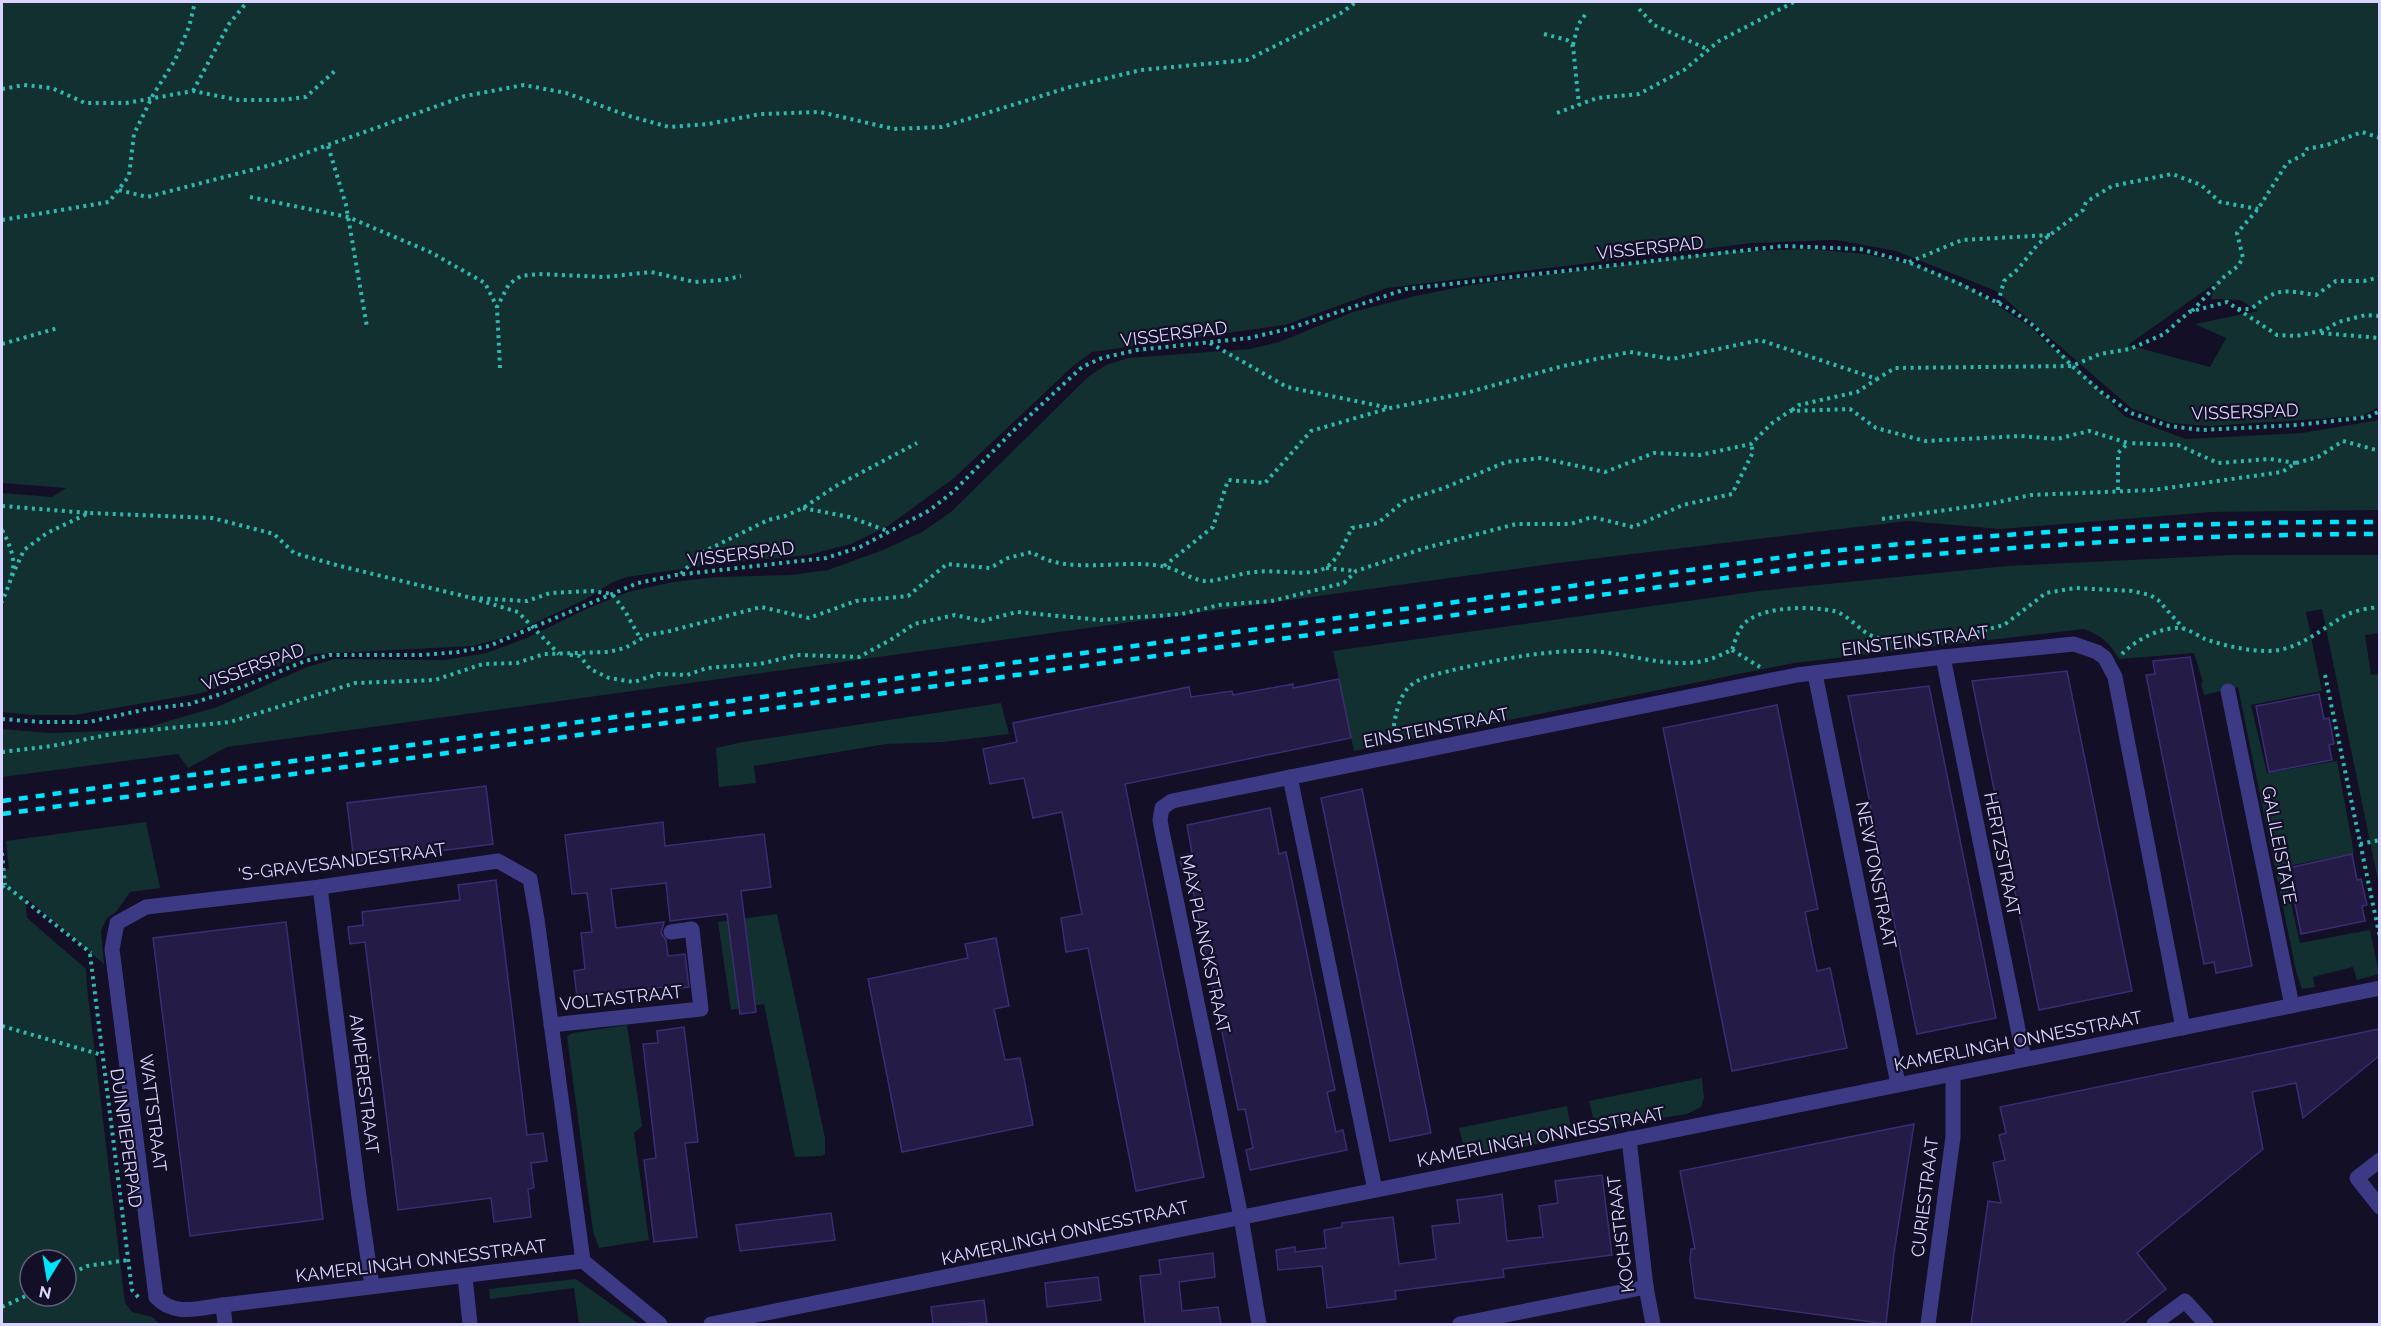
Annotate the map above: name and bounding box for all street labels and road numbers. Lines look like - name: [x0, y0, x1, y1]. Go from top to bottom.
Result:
- street label: VISSERSPAD: [1595, 231, 1705, 264]
- street label: VISSERSPAD: [1119, 317, 1229, 350]
- street label: VISSERSPAD: [2191, 399, 2299, 424]
- street label: VISSERSPAD: [686, 537, 796, 570]
- street label: EINSTEINSTRAAT: [1840, 621, 1990, 660]
- street label: VISSERSPAD: [199, 638, 307, 695]
- street label: EINSTEINSTRAAT: [1361, 703, 1511, 752]
- street label: GALILEISTATE: [2258, 784, 2301, 906]
- street label: HERTZSTRAAT: [1980, 790, 2025, 918]
- street label: NEWTONSTRAAT: [1852, 800, 1901, 950]
- street label: 'S-GRAVESANDESTRAAT: [237, 838, 447, 885]
- street label: MAX PLANCKSTRAAT: [1176, 852, 1235, 1036]
- street label: VOLTASTRAAT: [559, 981, 683, 1014]
- street label: KAMERLINGH ONNESSTRAAT: [1892, 1006, 2144, 1075]
- street label: AMPÈRESTRAAT: [346, 1013, 384, 1155]
- street label: WATTSTRAAT: [136, 1053, 171, 1173]
- street label: DUINPIEPERPAD: [106, 1067, 147, 1209]
- street label: KAMERLINGH ONNESSTRAAT: [1415, 1102, 1667, 1171]
- street label: CURIESTRAAT: [1907, 1136, 1942, 1258]
- street label: KOCHSTRAAT: [1603, 1174, 1638, 1294]
- street label: KAMERLINGH ONNESSTRAAT: [939, 1196, 1191, 1269]
- street label: KAMERLINGH ONNESSTRAAT: [294, 1235, 548, 1286]

